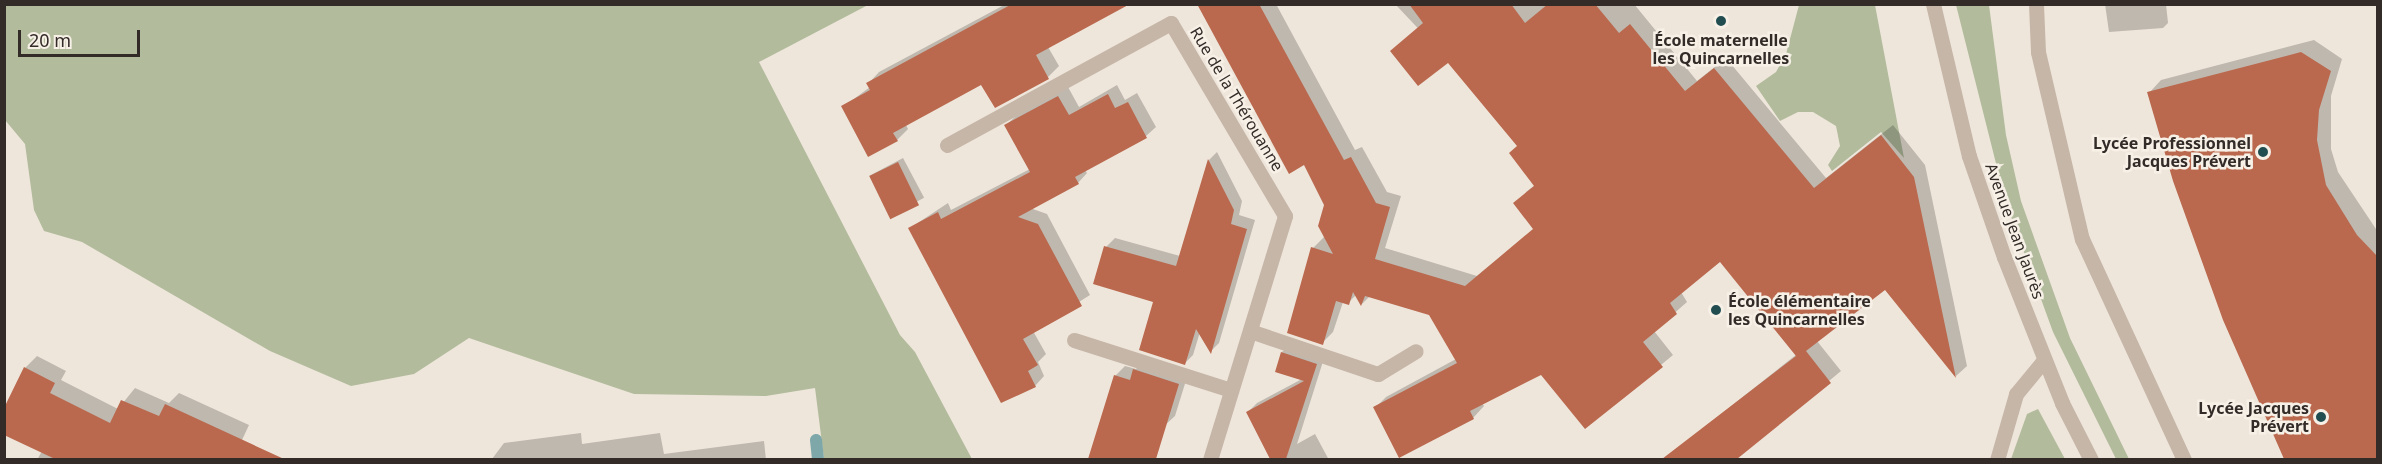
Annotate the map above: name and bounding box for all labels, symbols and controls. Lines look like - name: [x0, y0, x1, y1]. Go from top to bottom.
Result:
- marker: École maternelle les Quincarnelles: [1714, 14, 1728, 28]
- scale bar: [21, 18, 142, 56]
- street label: Rue de la Thérouanne: [1186, 23, 1288, 175]
- text: 20 m: [29, 28, 71, 52]
- place label: École maternelle les Quincarnelles: [1653, 30, 1789, 68]
- place label: Lycée Professionnel Jacques Prévert: [2093, 133, 2251, 171]
- marker: Lycée Professionnel Jacques Prévert: [2256, 145, 2270, 159]
- street label: Avenue Jean Jaurès: [1982, 161, 2048, 301]
- place label: École élémentaire les Quincarnelles: [1728, 291, 1871, 329]
- marker: École élémentaire les Quincarnelles: [1709, 303, 1723, 317]
- place label: Lycée Jacques Prévert: [2198, 398, 2309, 436]
- marker: Lycée Jacques Prévert: [2314, 410, 2328, 424]

